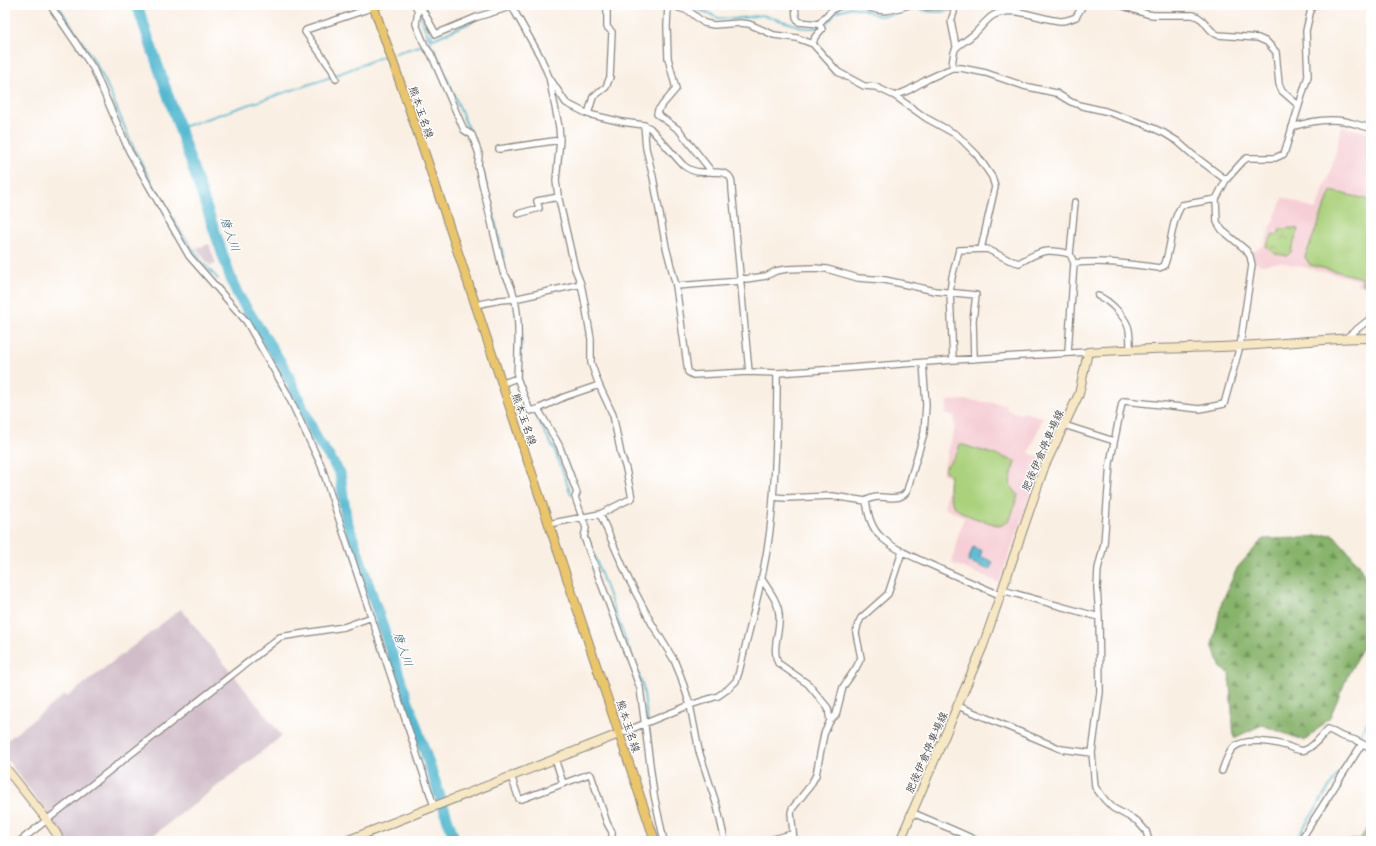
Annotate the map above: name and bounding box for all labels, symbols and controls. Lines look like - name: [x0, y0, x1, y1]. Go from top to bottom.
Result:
- street label: 熊本玉名線: [405, 83, 439, 141]
- water label: 唐人川: [217, 214, 245, 254]
- street label: 熊本玉名線: [508, 390, 542, 448]
- street label: 肥後伊倉停車場線: [1016, 406, 1068, 494]
- water label: 唐人川: [390, 629, 418, 669]
- street label: 熊本玉名線: [612, 697, 646, 755]
- street label: 肥後伊倉停車場線: [900, 708, 952, 796]

